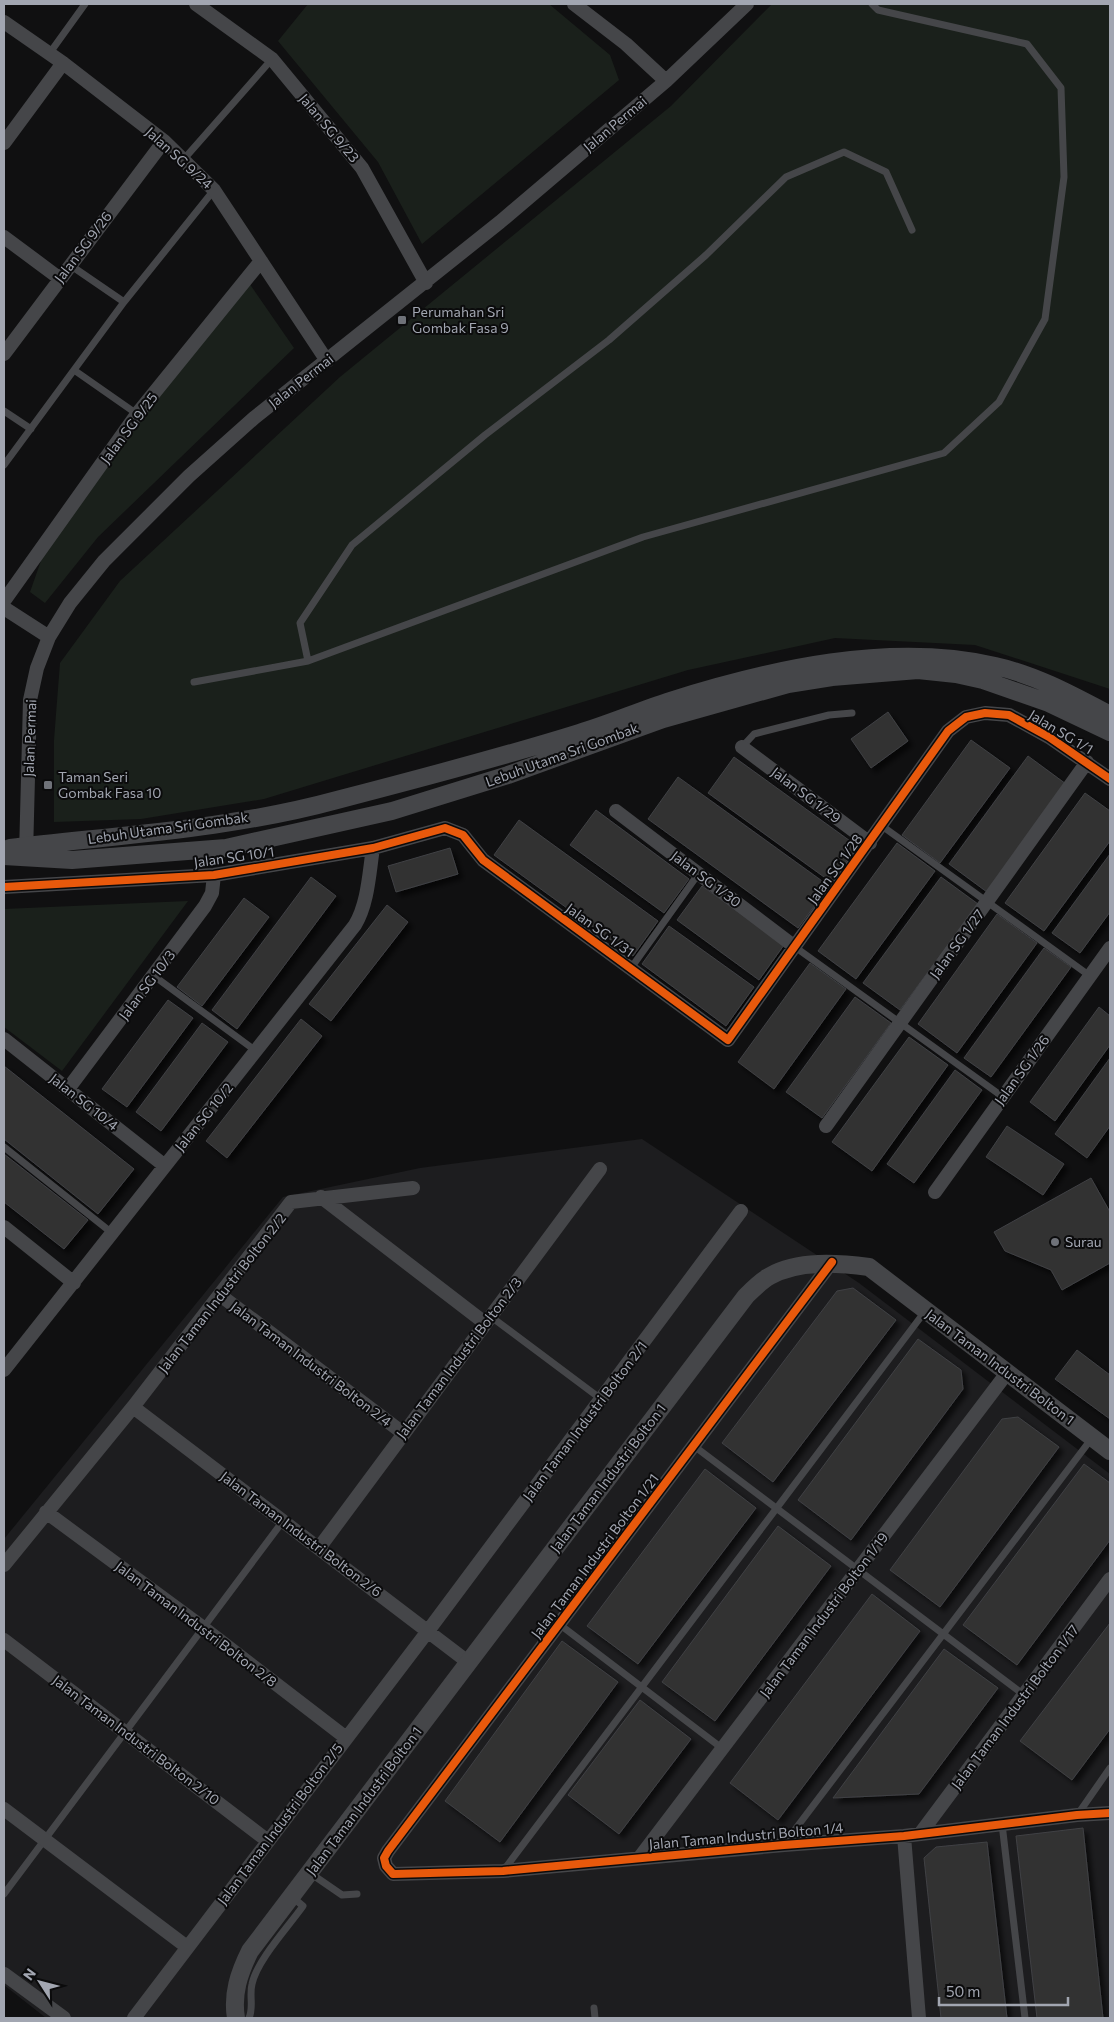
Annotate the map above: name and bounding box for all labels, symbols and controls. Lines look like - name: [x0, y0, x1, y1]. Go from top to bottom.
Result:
- street label: Jalan SG 9/23: [296, 90, 363, 165]
- street label: Jalan Permai: [579, 92, 650, 155]
- street label: Jalan SG 9/24: [142, 123, 217, 193]
- street label: Jalan SG 9/26: [50, 208, 115, 286]
- place label: Perumahan Sri Gombak Fasa 9: [412, 303, 509, 336]
- marker: Perumahan Sri Gombak Fasa 9: [396, 314, 408, 326]
- street label: Jalan Permai: [265, 350, 337, 411]
- street label: Jalan SG 9/25: [96, 389, 161, 467]
- street label: Jalan Permai: [20, 699, 39, 777]
- street label: Jalan SG 1/1: [1026, 706, 1097, 757]
- street label: Lebuh Utama Sri Gombak: [483, 719, 641, 790]
- street label: Jalan SG 1/29: [768, 763, 844, 826]
- place label: Taman Seri Gombak Fasa 10: [58, 768, 161, 801]
- marker: Taman Seri Gombak Fasa 10: [42, 779, 54, 791]
- street label: Lebuh Utama Sri Gombak: [87, 808, 250, 847]
- street label: Jalan SG 1/28: [803, 830, 866, 907]
- street label: Jalan SG 10/1: [193, 842, 275, 871]
- street label: Jalan SG 1/30: [668, 847, 745, 911]
- street label: Jalan SG 1/31: [563, 899, 638, 960]
- street label: Jalan SG 1/27: [926, 906, 987, 982]
- street label: Jalan SG 10/3: [115, 946, 178, 1023]
- street label: Jalan SG 1/26: [990, 1031, 1053, 1108]
- street label: Jalan SG 10/4: [47, 1070, 123, 1134]
- street label: Jalan SG 10/2: [171, 1079, 236, 1154]
- street label: Jalan Taman Industri Bolton 2/2: [154, 1209, 289, 1376]
- place label: Surau: [1065, 1233, 1102, 1250]
- marker: Surau: [1049, 1236, 1061, 1248]
- street label: Jalan Taman Industri Bolton 2/3: [392, 1274, 525, 1442]
- street label: Jalan Taman Industri Bolton 2/4: [227, 1298, 396, 1430]
- street label: Jalan Taman Industri Bolton 1: [923, 1305, 1078, 1428]
- street label: Jalan Taman Industri Bolton 2/1: [519, 1337, 650, 1504]
- street label: Jalan Taman Industri Bolton 1: [546, 1400, 669, 1555]
- street label: Jalan Taman Industri Bolton 2/6: [217, 1467, 385, 1600]
- street label: Jalan Taman Industri Bolton 1/21: [527, 1470, 662, 1641]
- street label: Jalan Taman Industri Bolton 1/19: [756, 1529, 891, 1701]
- street label: Jalan Taman Industri Bolton 2/8: [112, 1557, 280, 1690]
- street label: Jalan Taman Industri Bolton 1/17: [947, 1621, 1082, 1792]
- street label: Jalan Taman Industri Bolton 2/10: [49, 1671, 223, 1808]
- street label: Jalan Taman Industri Bolton 1: [302, 1723, 425, 1878]
- street label: Jalan Taman Industri Bolton 2/5: [213, 1740, 346, 1908]
- street label: Jalan Taman Industri Bolton 1/4: [648, 1818, 845, 1852]
- north arrow: [15, 1957, 65, 2007]
- text: N: [19, 1965, 39, 1983]
- scale bar: [939, 1974, 1068, 2006]
- text: 50 m: [946, 1982, 980, 2000]

